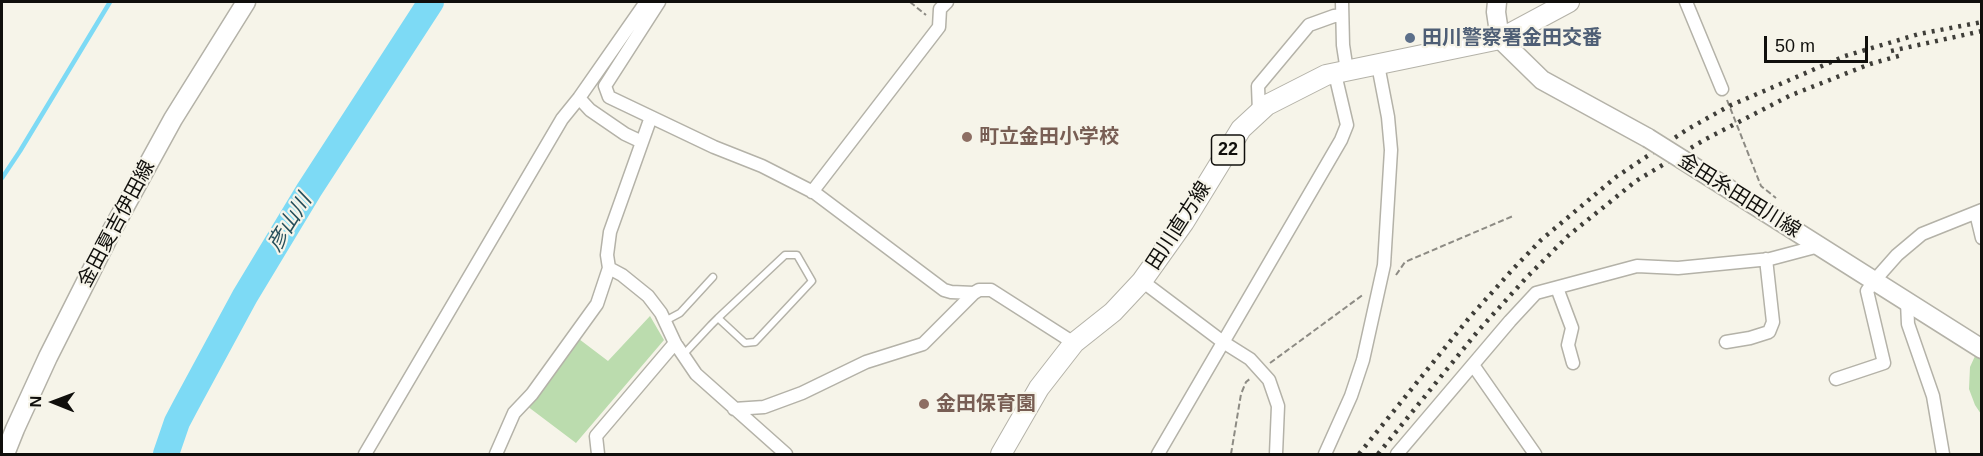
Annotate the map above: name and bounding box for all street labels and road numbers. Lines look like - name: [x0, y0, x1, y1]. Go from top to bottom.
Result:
- road number: 22: [1212, 135, 1244, 165]
- street label: 金田糸田田川線: [1673, 149, 1805, 243]
- street label: 金田夏吉伊田線: [74, 157, 160, 291]
- street label: 田川直方線: [1142, 178, 1216, 274]

